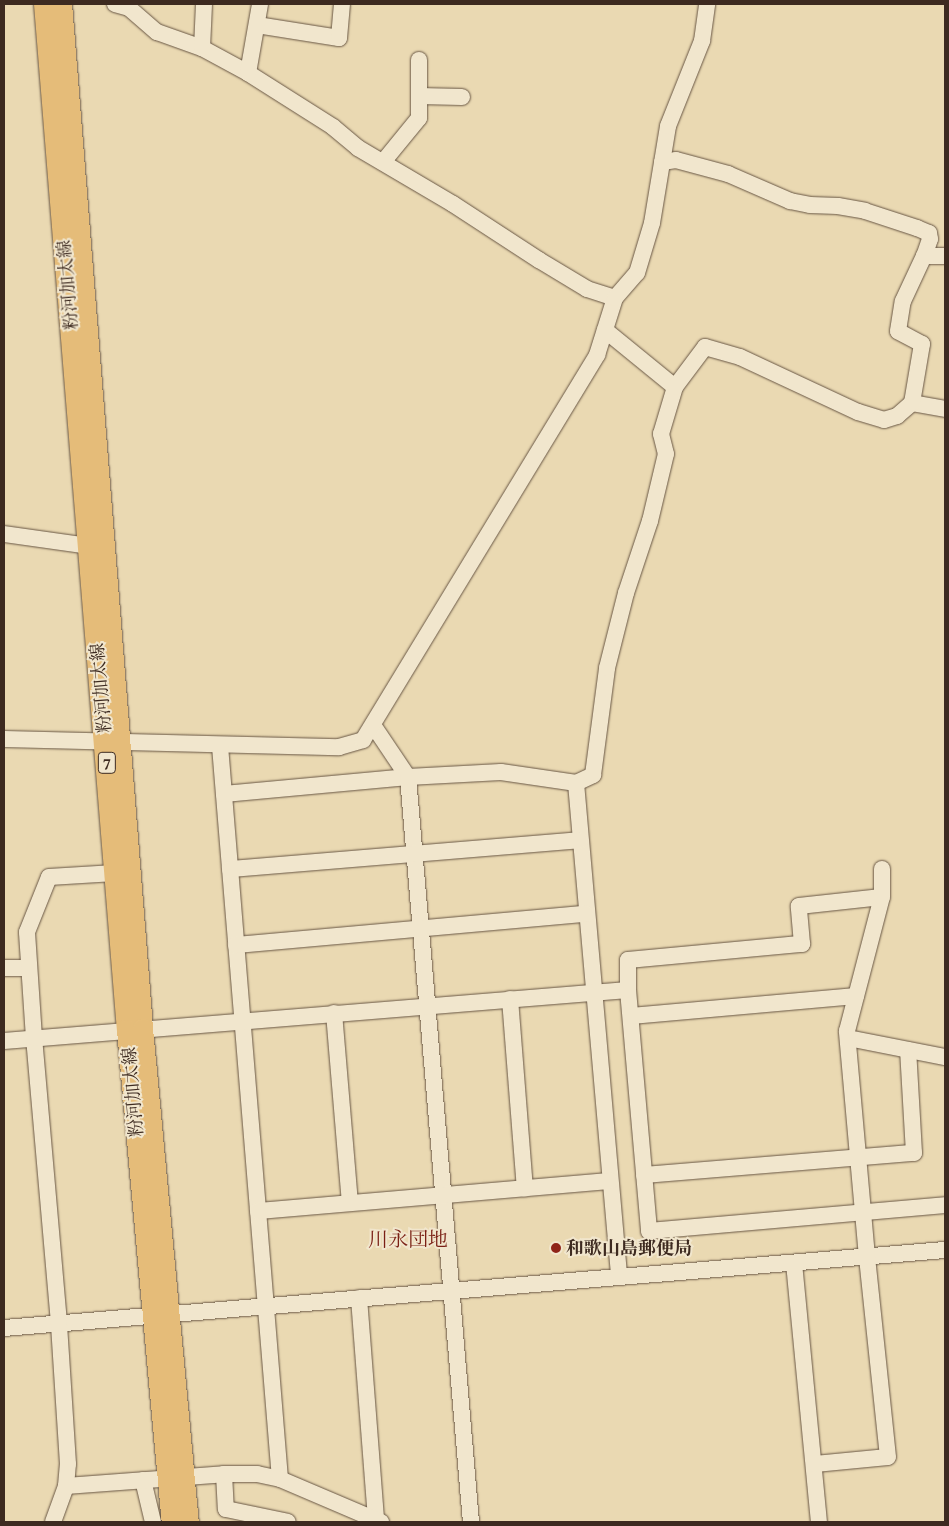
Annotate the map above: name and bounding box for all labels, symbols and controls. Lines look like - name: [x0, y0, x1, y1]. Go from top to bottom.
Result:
- street label: 粉河加太線: [53, 239, 83, 331]
- street label: 粉河加太線: [86, 642, 116, 734]
- road number: 7: [97, 750, 117, 776]
- street label: 粉河加太線: [118, 1046, 148, 1138]
- district label: 川永団地: [368, 1226, 448, 1250]
- place label: 和歌山島郵便局: [566, 1237, 692, 1259]
- marker: 和歌山島郵便局: [550, 1242, 562, 1254]

